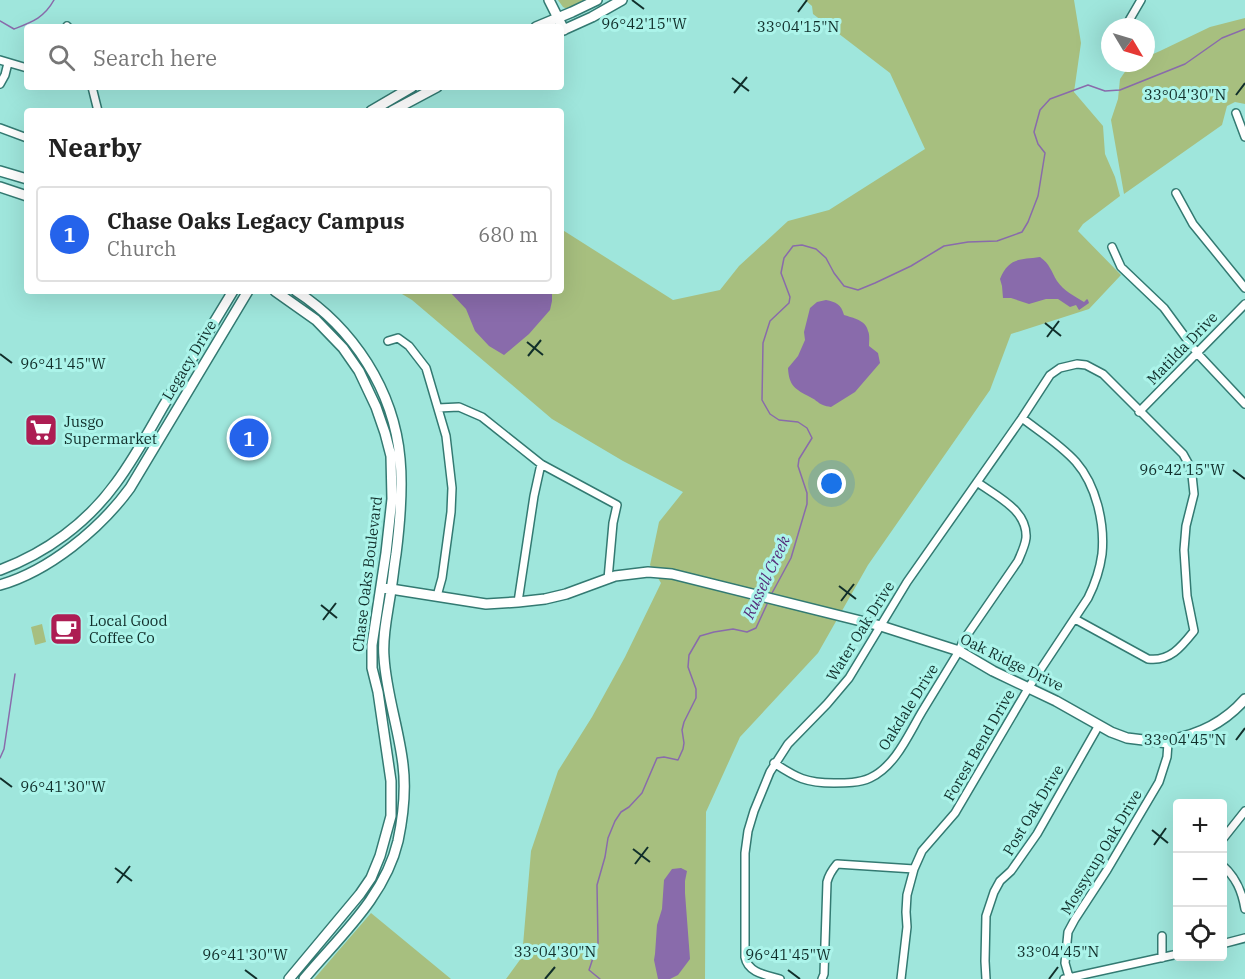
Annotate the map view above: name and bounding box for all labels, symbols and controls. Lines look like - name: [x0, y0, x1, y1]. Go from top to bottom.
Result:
- text: 96°42'15"W: [601, 14, 687, 33]
- text: 33°04'15"N: [757, 17, 839, 36]
- north arrow: [1101, 18, 1155, 72]
- search box: [24, 24, 564, 90]
- icon: search: [45, 41, 78, 74]
- text: Search here: [93, 43, 217, 72]
- text: 33°04'30"N: [1144, 85, 1226, 104]
- text: Nearby: [48, 130, 142, 164]
- text: Chase Oaks Legacy Campus: [107, 206, 405, 235]
- text: 1: [64, 221, 76, 248]
- text: 680 m: [478, 221, 538, 248]
- text: Church: [107, 235, 177, 262]
- street label: Matilda Drive: [1142, 307, 1222, 389]
- street label: Legacy Drive: [158, 316, 220, 404]
- text: 96°41'45"W: [20, 354, 106, 373]
- supermarket icon: Jusgo Supermarket: [23, 412, 59, 448]
- place label: Jusgo Supermarket: [64, 412, 157, 448]
- pin: 1: [230, 416, 268, 460]
- text: 96°42'15"W: [1139, 460, 1225, 479]
- your location: [817, 469, 846, 498]
- street label: Chase Oaks Boulevard: [348, 495, 386, 653]
- water label: Russell Creek: [738, 532, 794, 623]
- street label: Water Oak Drive: [822, 578, 898, 684]
- cafe icon: Local Good Coffee Co: [48, 611, 84, 647]
- place label: Local Good Coffee Co: [89, 611, 168, 647]
- street label: Oak Ridge Drive: [957, 629, 1067, 695]
- street label: Oakdale Drive: [874, 660, 942, 754]
- street label: Forest Bend Drive: [939, 686, 1019, 804]
- text: 33°04'45"N: [1144, 730, 1226, 749]
- street label: Post Oak Drive: [998, 761, 1068, 859]
- text: 96°41'30"W: [20, 777, 106, 796]
- street label: Mossycup Oak Drive: [1056, 786, 1146, 918]
- map controls: [1173, 799, 1227, 961]
- button: +: [1173, 799, 1227, 853]
- button: −: [1173, 853, 1227, 907]
- button: locate: [1173, 907, 1227, 961]
- text: 33°04'30"N: [514, 942, 596, 961]
- text: 33°04'45"N: [1017, 942, 1099, 961]
- text: 96°41'30"W: [202, 945, 288, 964]
- text: 96°41'45"W: [745, 945, 831, 964]

